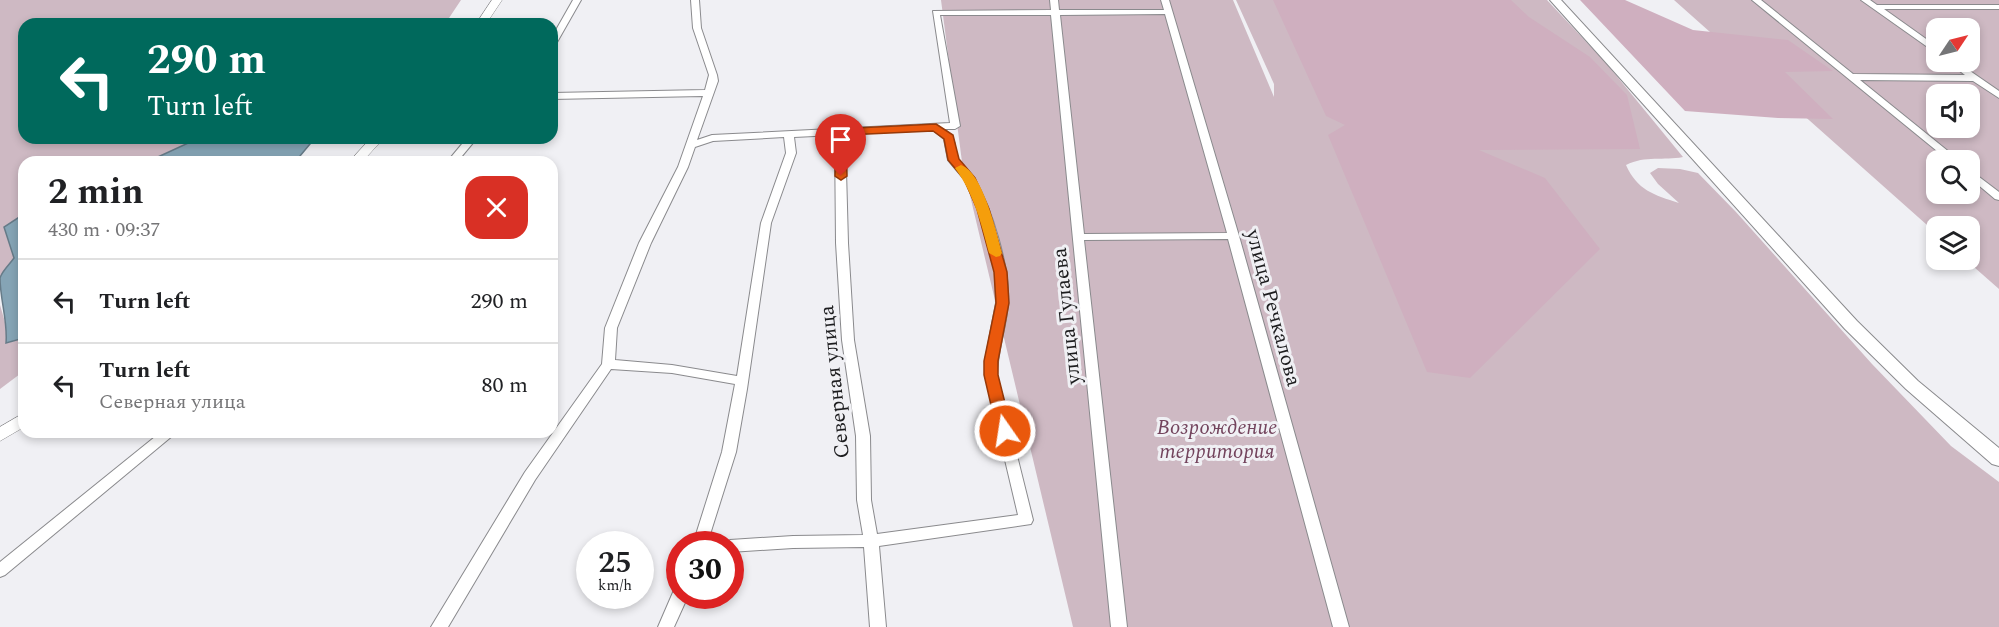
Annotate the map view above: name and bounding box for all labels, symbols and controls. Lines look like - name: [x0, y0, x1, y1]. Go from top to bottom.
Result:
- north arrow: [1926, 18, 1980, 72]
- map controls: [1926, 18, 1980, 270]
- text: 290 m: [147, 29, 266, 92]
- icon: left: [48, 42, 126, 120]
- button: sound: [1926, 84, 1980, 138]
- text: Turn left: [147, 86, 253, 128]
- pin: [815, 114, 866, 176]
- icon: arrive: [824, 123, 857, 156]
- button: search: [1926, 150, 1980, 204]
- text: 2 min: [48, 165, 144, 220]
- button: close: [465, 176, 528, 239]
- text: 430 m · 09:37: [48, 215, 160, 245]
- button: layers: [1926, 216, 1980, 270]
- street label: улица Речкалова: [1236, 225, 1310, 391]
- street label: улица Гулаева: [1044, 245, 1090, 387]
- icon: left: [48, 285, 81, 318]
- text: Turn left: [99, 285, 191, 318]
- text: 290 m: [471, 285, 528, 318]
- street label: Северная улица: [811, 303, 859, 460]
- text: Turn left: [99, 354, 191, 387]
- icon: left: [48, 369, 81, 402]
- text: 80 m: [482, 369, 528, 402]
- text: Северная улица: [99, 387, 245, 417]
- position arrow: [973, 399, 1037, 463]
- park label: Возрождение территория: [1157, 412, 1277, 468]
- speed limit sign: 30: [666, 531, 744, 609]
- text: 25: [598, 540, 632, 586]
- text: km/h: [598, 574, 632, 597]

